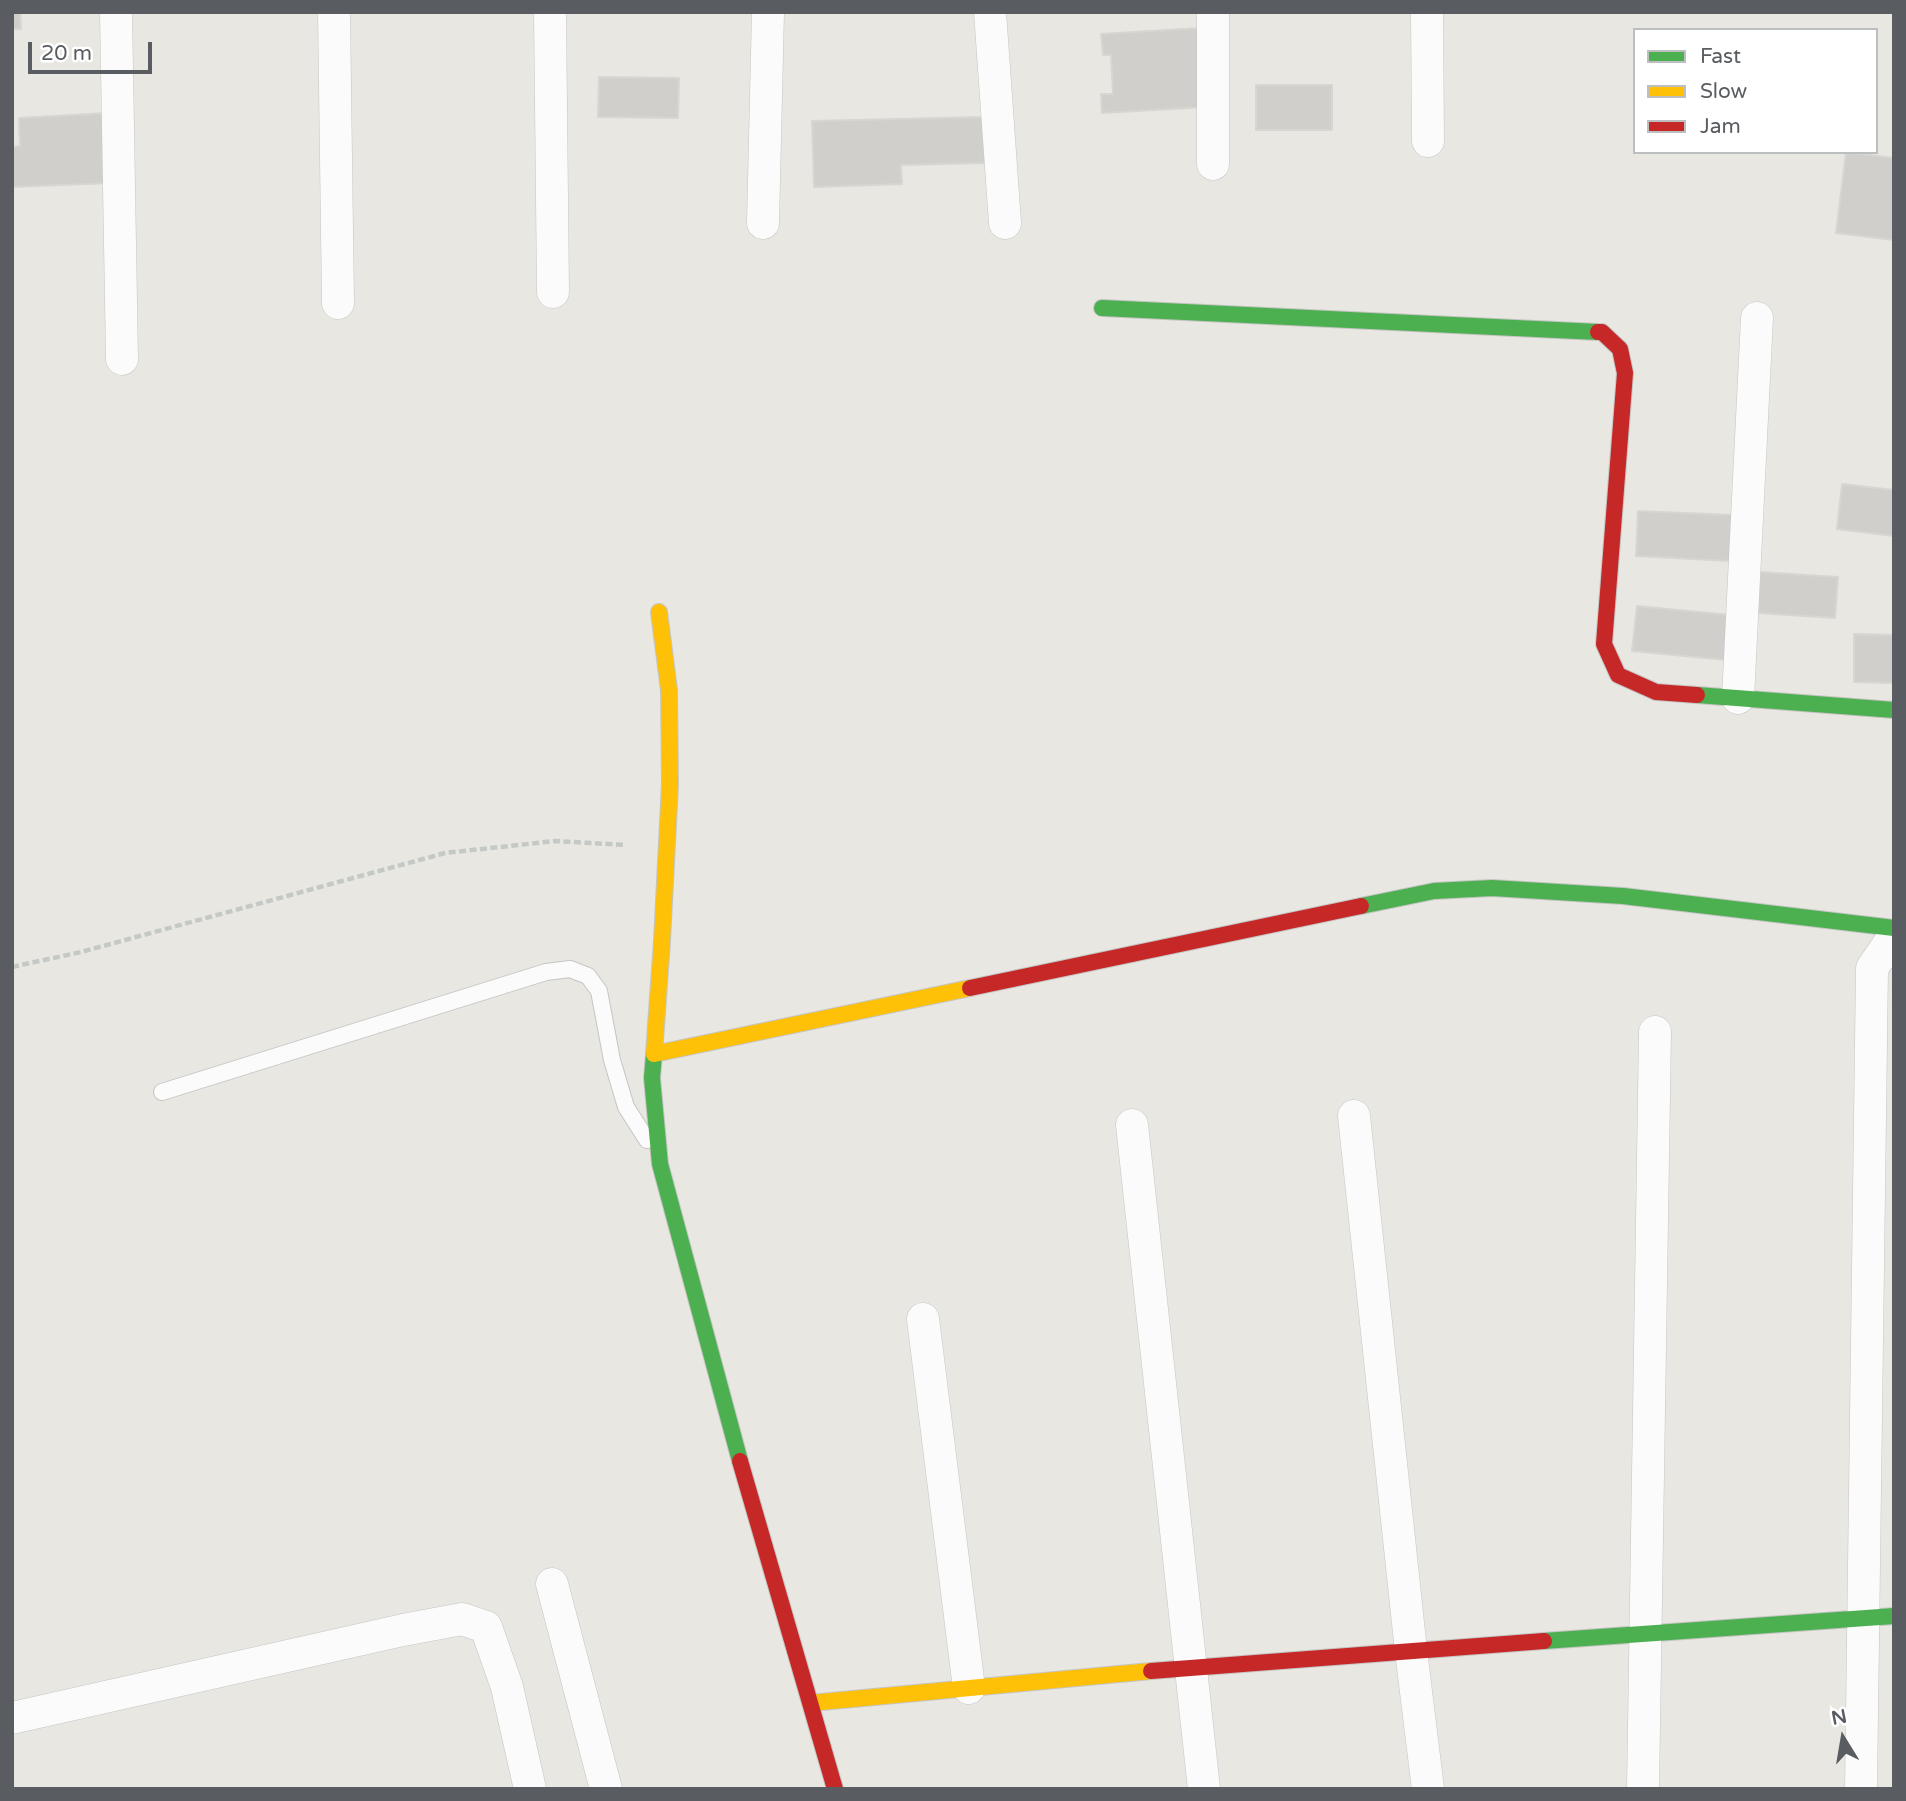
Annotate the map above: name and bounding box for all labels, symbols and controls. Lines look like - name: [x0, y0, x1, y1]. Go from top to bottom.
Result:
- scale bar: [32, 28, 156, 72]
- legend: [1633, 28, 1878, 154]
- text: 20 m: [41, 41, 92, 66]
- text: Fast: [1700, 44, 1741, 69]
- text: Slow: [1700, 79, 1747, 104]
- text: Jam: [1700, 114, 1741, 139]
- north arrow: [1808, 1703, 1878, 1773]
- text: N: [1829, 1705, 1849, 1730]

